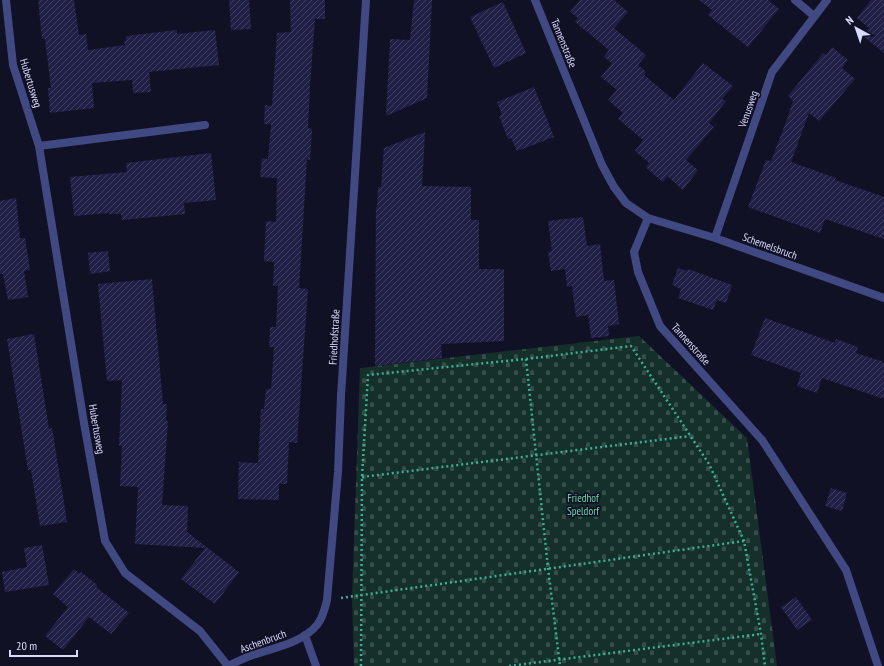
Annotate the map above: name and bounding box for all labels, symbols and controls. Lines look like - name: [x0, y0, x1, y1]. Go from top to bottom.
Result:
- north arrow: [836, 8, 876, 48]
- text: N: [843, 13, 856, 28]
- street label: Tannenstraße: [548, 17, 580, 70]
- street label: Hubertusweg: [17, 57, 45, 109]
- street label: Venusweg: [735, 89, 761, 130]
- street label: Schemelsbruch: [741, 230, 799, 262]
- street label: Friedhofstraße: [326, 308, 342, 365]
- street label: Tannenstraße: [669, 320, 714, 368]
- street label: Hubertusweg: [86, 403, 108, 455]
- park label: Friedhof Speldorf: [567, 491, 600, 518]
- street label: Aschenbruch: [238, 626, 288, 656]
- scale bar: [10, 632, 77, 658]
- text: 20 m: [16, 638, 37, 653]

